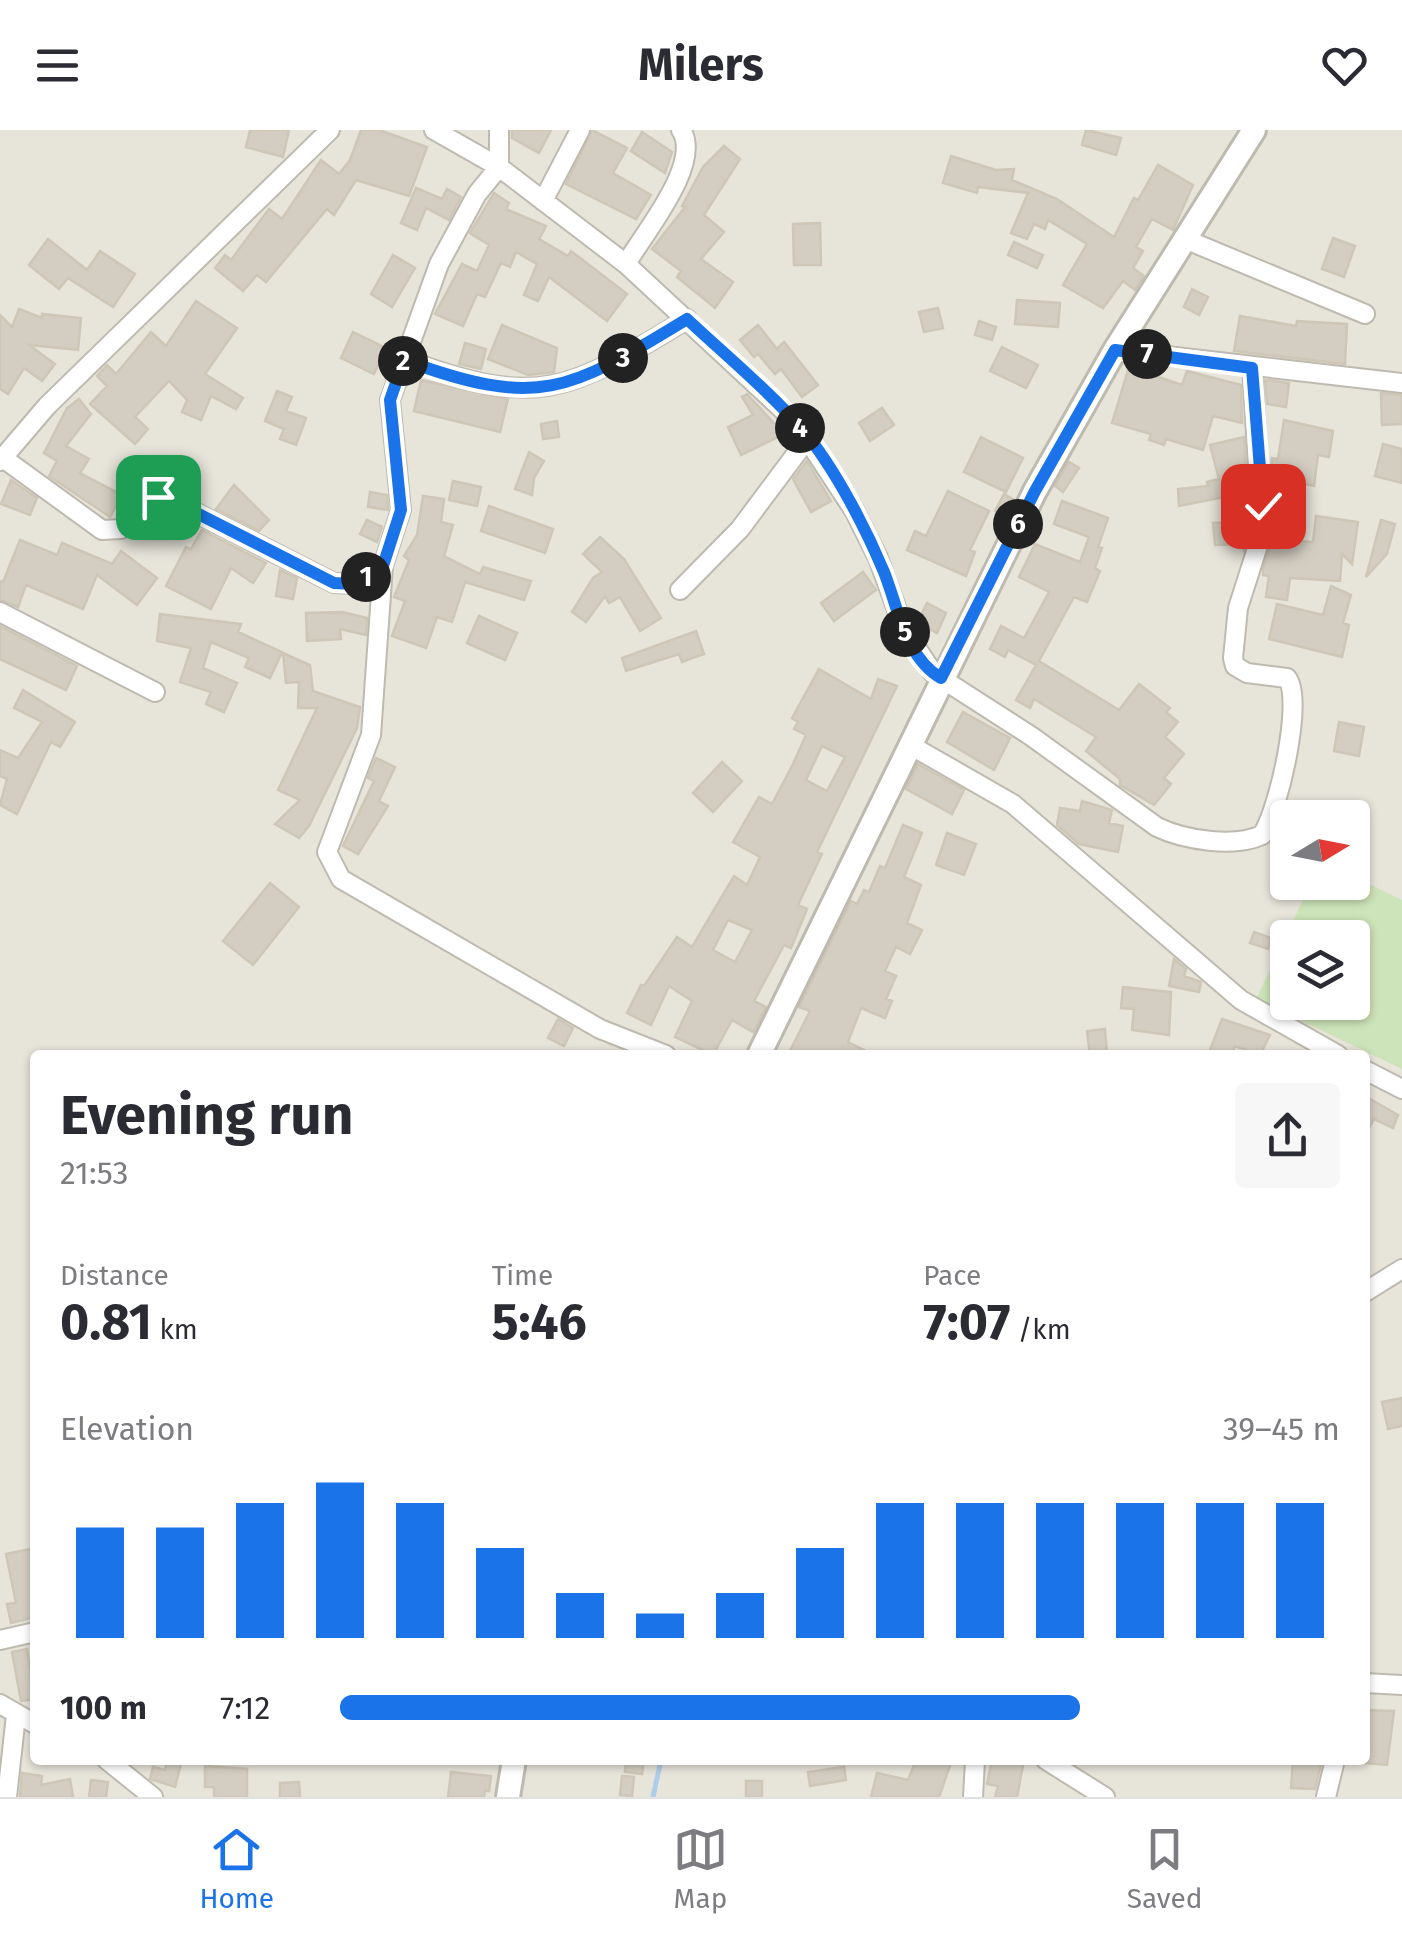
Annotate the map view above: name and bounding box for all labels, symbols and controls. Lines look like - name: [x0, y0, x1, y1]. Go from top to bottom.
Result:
- icon: menu: [30, 38, 85, 93]
- text: Milers: [638, 38, 764, 92]
- icon: heart: [1317, 38, 1372, 93]
- pin: 7: [1122, 329, 1172, 379]
- pin: 3: [598, 333, 648, 383]
- pin: 2: [378, 336, 428, 386]
- text: 7: [1140, 337, 1154, 370]
- text: 3: [616, 341, 630, 374]
- text: 2: [396, 344, 410, 377]
- pin: 4: [775, 403, 825, 453]
- text: 4: [792, 411, 808, 444]
- pin: [116, 455, 201, 540]
- pin: [1221, 464, 1306, 549]
- icon: arrive: [131, 470, 186, 525]
- icon: check: [1236, 479, 1291, 534]
- pin: 6: [993, 499, 1043, 549]
- text: 6: [1010, 507, 1026, 540]
- pin: 1: [341, 552, 391, 602]
- text: 1: [360, 560, 373, 593]
- pin: 5: [880, 607, 930, 657]
- text: 5: [897, 615, 913, 648]
- north arrow: [1270, 800, 1370, 900]
- map controls: [1270, 800, 1370, 1020]
- button: layers: [1270, 920, 1370, 1020]
- text: Evening run: [60, 1083, 354, 1149]
- button: share: [1235, 1083, 1340, 1188]
- text: 21:53: [60, 1154, 128, 1192]
- text: Distance: [60, 1259, 169, 1292]
- text: Time: [492, 1259, 553, 1292]
- text: Pace: [923, 1259, 981, 1292]
- text: 0.81: [60, 1292, 152, 1352]
- text: 5:46: [492, 1292, 587, 1352]
- text: 7:07: [923, 1292, 1010, 1352]
- text: km: [152, 1313, 198, 1346]
- text: /km: [1010, 1313, 1071, 1346]
- text: Elevation: [60, 1410, 194, 1448]
- text: 39–45 m: [1223, 1410, 1340, 1448]
- text: 100 m: [60, 1689, 147, 1727]
- text: 7:12: [220, 1689, 270, 1727]
- tab: Home: [199, 1822, 274, 1915]
- tab: Map: [673, 1822, 728, 1915]
- tab: Saved: [1127, 1822, 1203, 1915]

